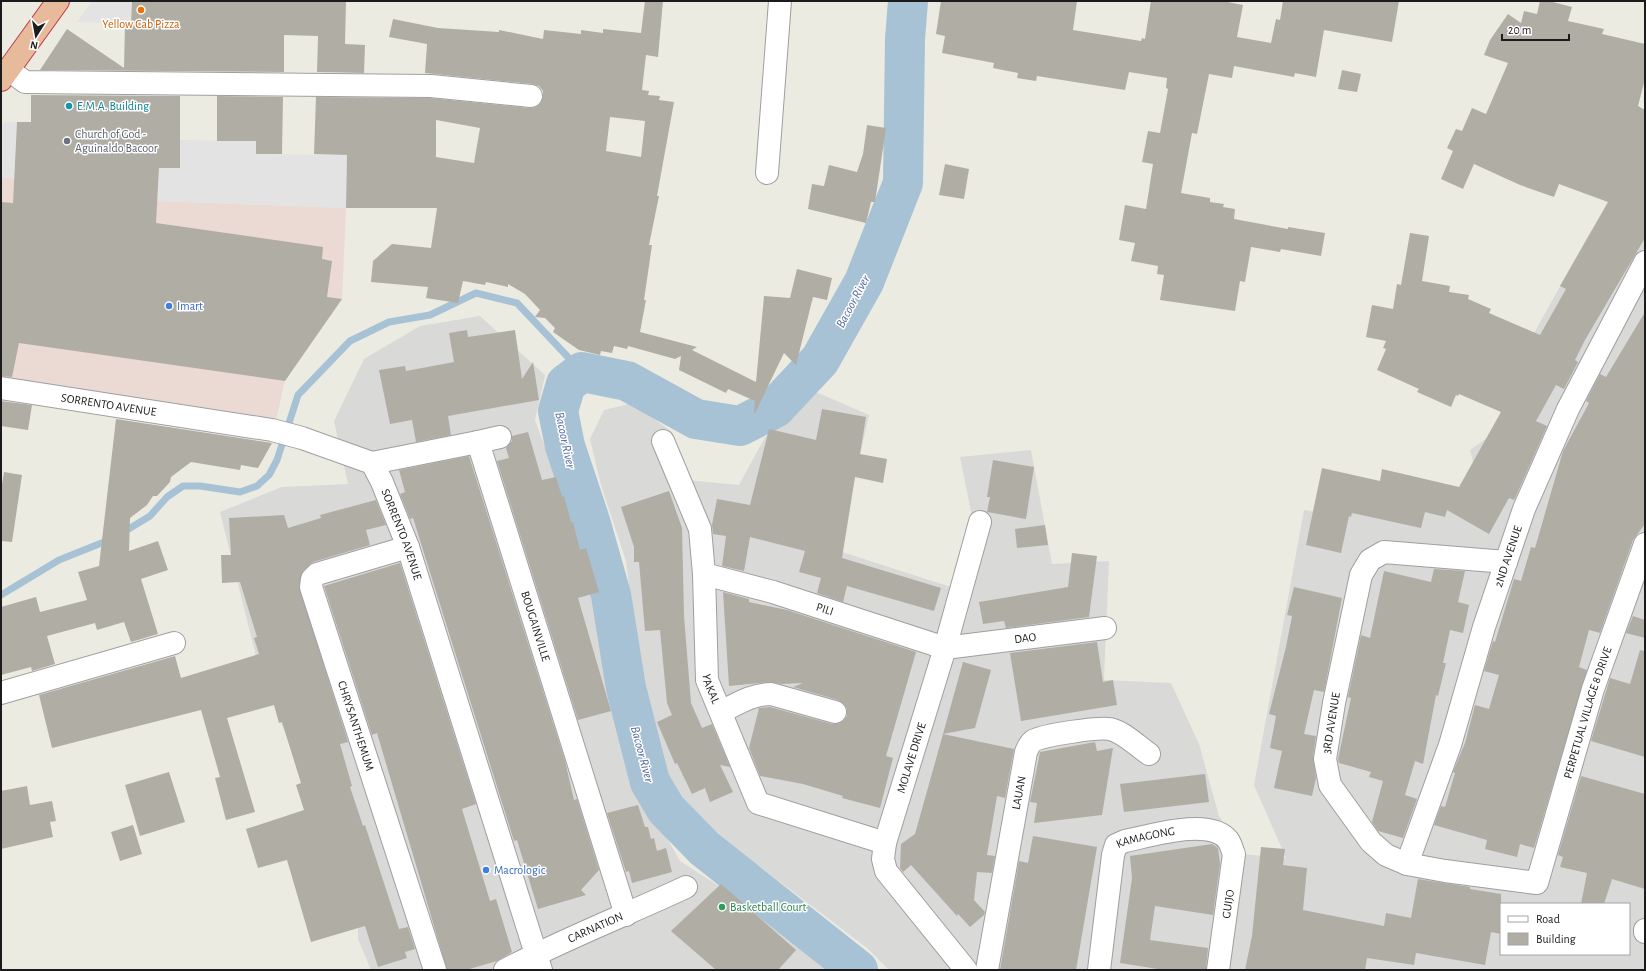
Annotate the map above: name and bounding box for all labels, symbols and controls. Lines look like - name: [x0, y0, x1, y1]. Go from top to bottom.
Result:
- marker: Yellow Cab Pizza: [136, 5, 146, 15]
- north arrow: [16, 16, 56, 56]
- scale bar: [1502, 16, 1569, 42]
- place label: Yellow Cab Pizza: [102, 18, 180, 30]
- text: 20 m: [1508, 24, 1531, 36]
- text: N: [29, 39, 39, 51]
- place label: E.M.A. Building: [77, 100, 149, 112]
- marker: E.M.A. Building: [64, 101, 74, 111]
- place label: Church of God - Aguinaldo Bacoor: [75, 128, 158, 154]
- marker: Church of God - Aguinaldo Bacoor: [62, 136, 72, 146]
- water label: Bacoor River: [834, 273, 873, 330]
- place label: Imart: [177, 300, 203, 312]
- marker: Imart: [164, 301, 174, 311]
- street label: SORRENTO AVENUE: [60, 391, 157, 418]
- water label: Bacoor River: [552, 411, 577, 470]
- street label: SORRENTO AVENUE: [379, 487, 424, 581]
- street label: 2ND AVENUE: [1492, 524, 1524, 589]
- street label: BOUGAINVILLE: [519, 590, 552, 663]
- street label: PILI: [815, 600, 835, 617]
- street label: DAO: [1014, 631, 1037, 645]
- street label: PERPETUAL VILLAGE 8 DRIVE: [1561, 645, 1614, 780]
- street label: YAKAL: [701, 674, 722, 705]
- street label: CHRYSANTHEMUM: [336, 679, 376, 772]
- street label: 3RD AVENUE: [1320, 691, 1342, 755]
- street label: MOLAVE DRIVE: [895, 721, 928, 795]
- water label: Bacoor River: [628, 725, 655, 785]
- street label: LAUAN: [1010, 775, 1028, 811]
- street label: KAMAGONG: [1114, 825, 1176, 850]
- place label: Macrologic: [494, 864, 546, 876]
- marker: Macrologic: [481, 865, 491, 875]
- street label: GUIJO: [1220, 888, 1236, 919]
- place label: Basketball Court: [730, 901, 806, 913]
- marker: Basketball Court: [717, 902, 727, 912]
- legend: [1500, 903, 1630, 955]
- street label: CARNATION: [566, 910, 625, 945]
- text: Road: [1536, 913, 1560, 925]
- text: Building: [1536, 933, 1576, 945]

